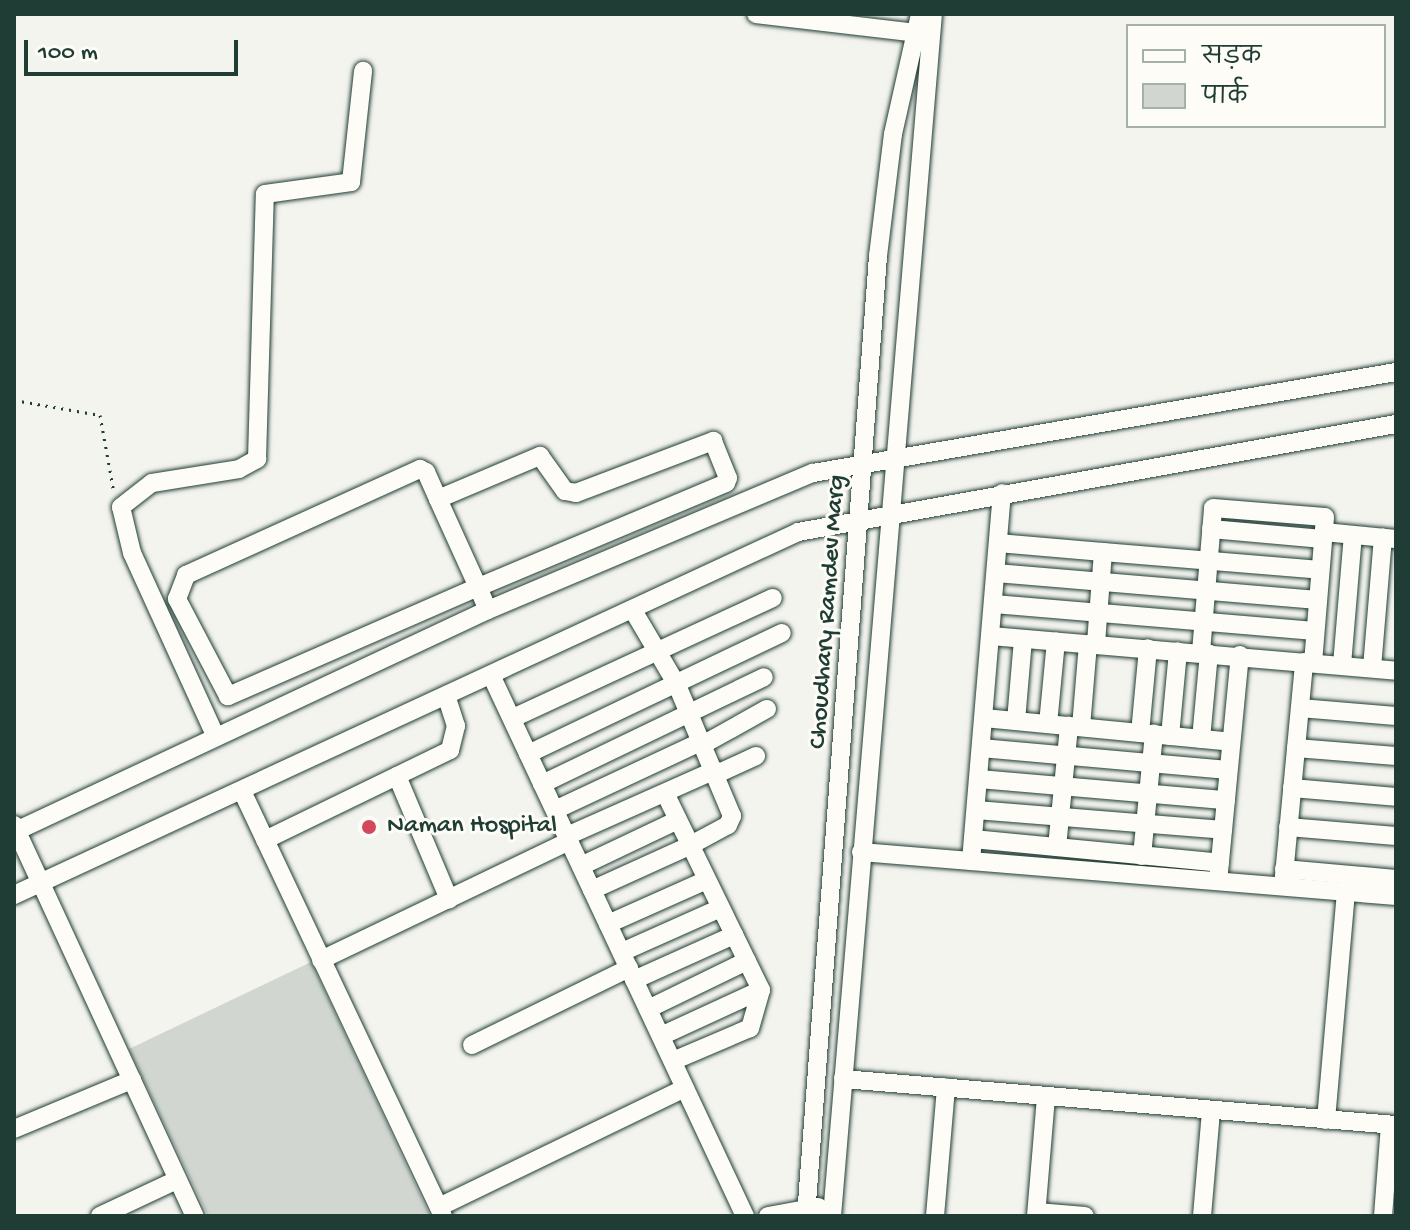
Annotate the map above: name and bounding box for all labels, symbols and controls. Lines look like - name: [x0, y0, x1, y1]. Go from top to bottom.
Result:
- scale bar: [28, 24, 242, 74]
- legend: [1126, 24, 1386, 128]
- text: 100 m: [38, 39, 98, 68]
- text: सड़क: [1202, 44, 1261, 73]
- text: पार्क: [1202, 84, 1247, 113]
- street label: Choudhary Ramdev Marg: [804, 474, 854, 750]
- place label: Naman Hospital: [387, 811, 557, 843]
- marker: Naman Hospital: [358, 816, 380, 838]

